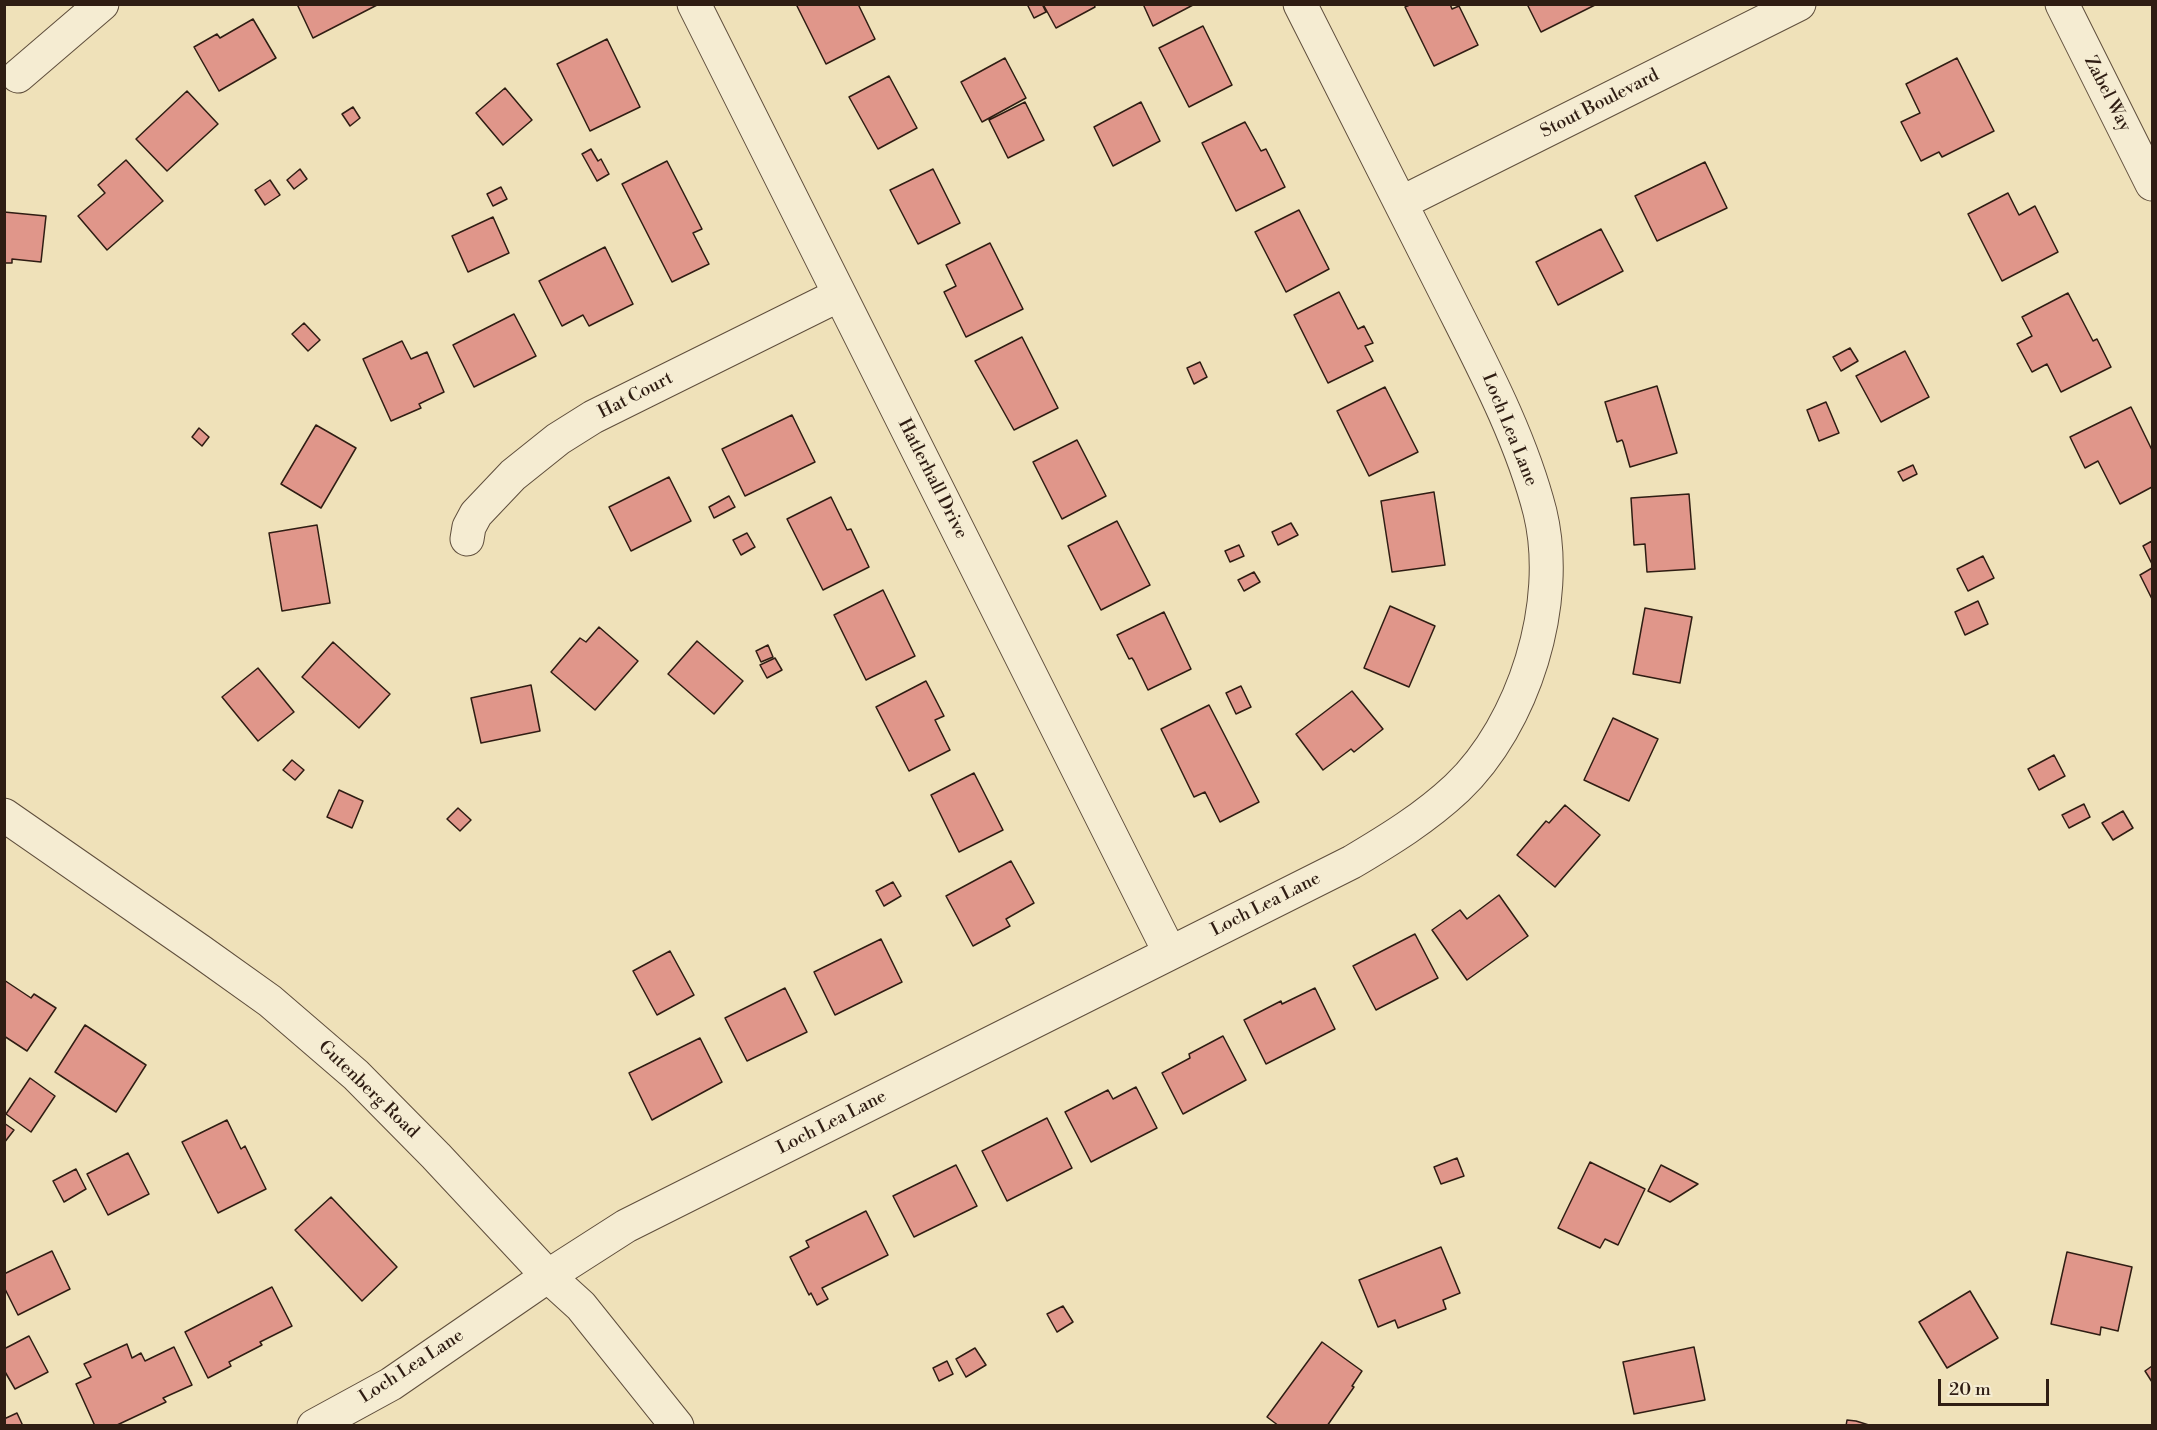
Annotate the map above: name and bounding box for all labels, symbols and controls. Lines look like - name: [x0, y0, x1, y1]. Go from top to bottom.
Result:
- street label: Zabel Way: [2079, 53, 2135, 135]
- street label: Stout Boulevard: [1537, 65, 1663, 143]
- street label: Hat Court: [595, 368, 677, 424]
- street label: Loch Lea Lane: [1476, 370, 1542, 490]
- street label: Hatlerhall Drive: [892, 415, 972, 543]
- street label: Loch Lea Lane: [1208, 868, 1324, 942]
- street label: Gutenberg Road: [313, 1037, 423, 1143]
- street label: Loch Lea Lane: [774, 1086, 890, 1160]
- street label: Loch Lea Lane: [356, 1325, 468, 1409]
- scale bar: [1941, 1367, 2052, 1405]
- text: 20 m: [1949, 1378, 1991, 1401]

